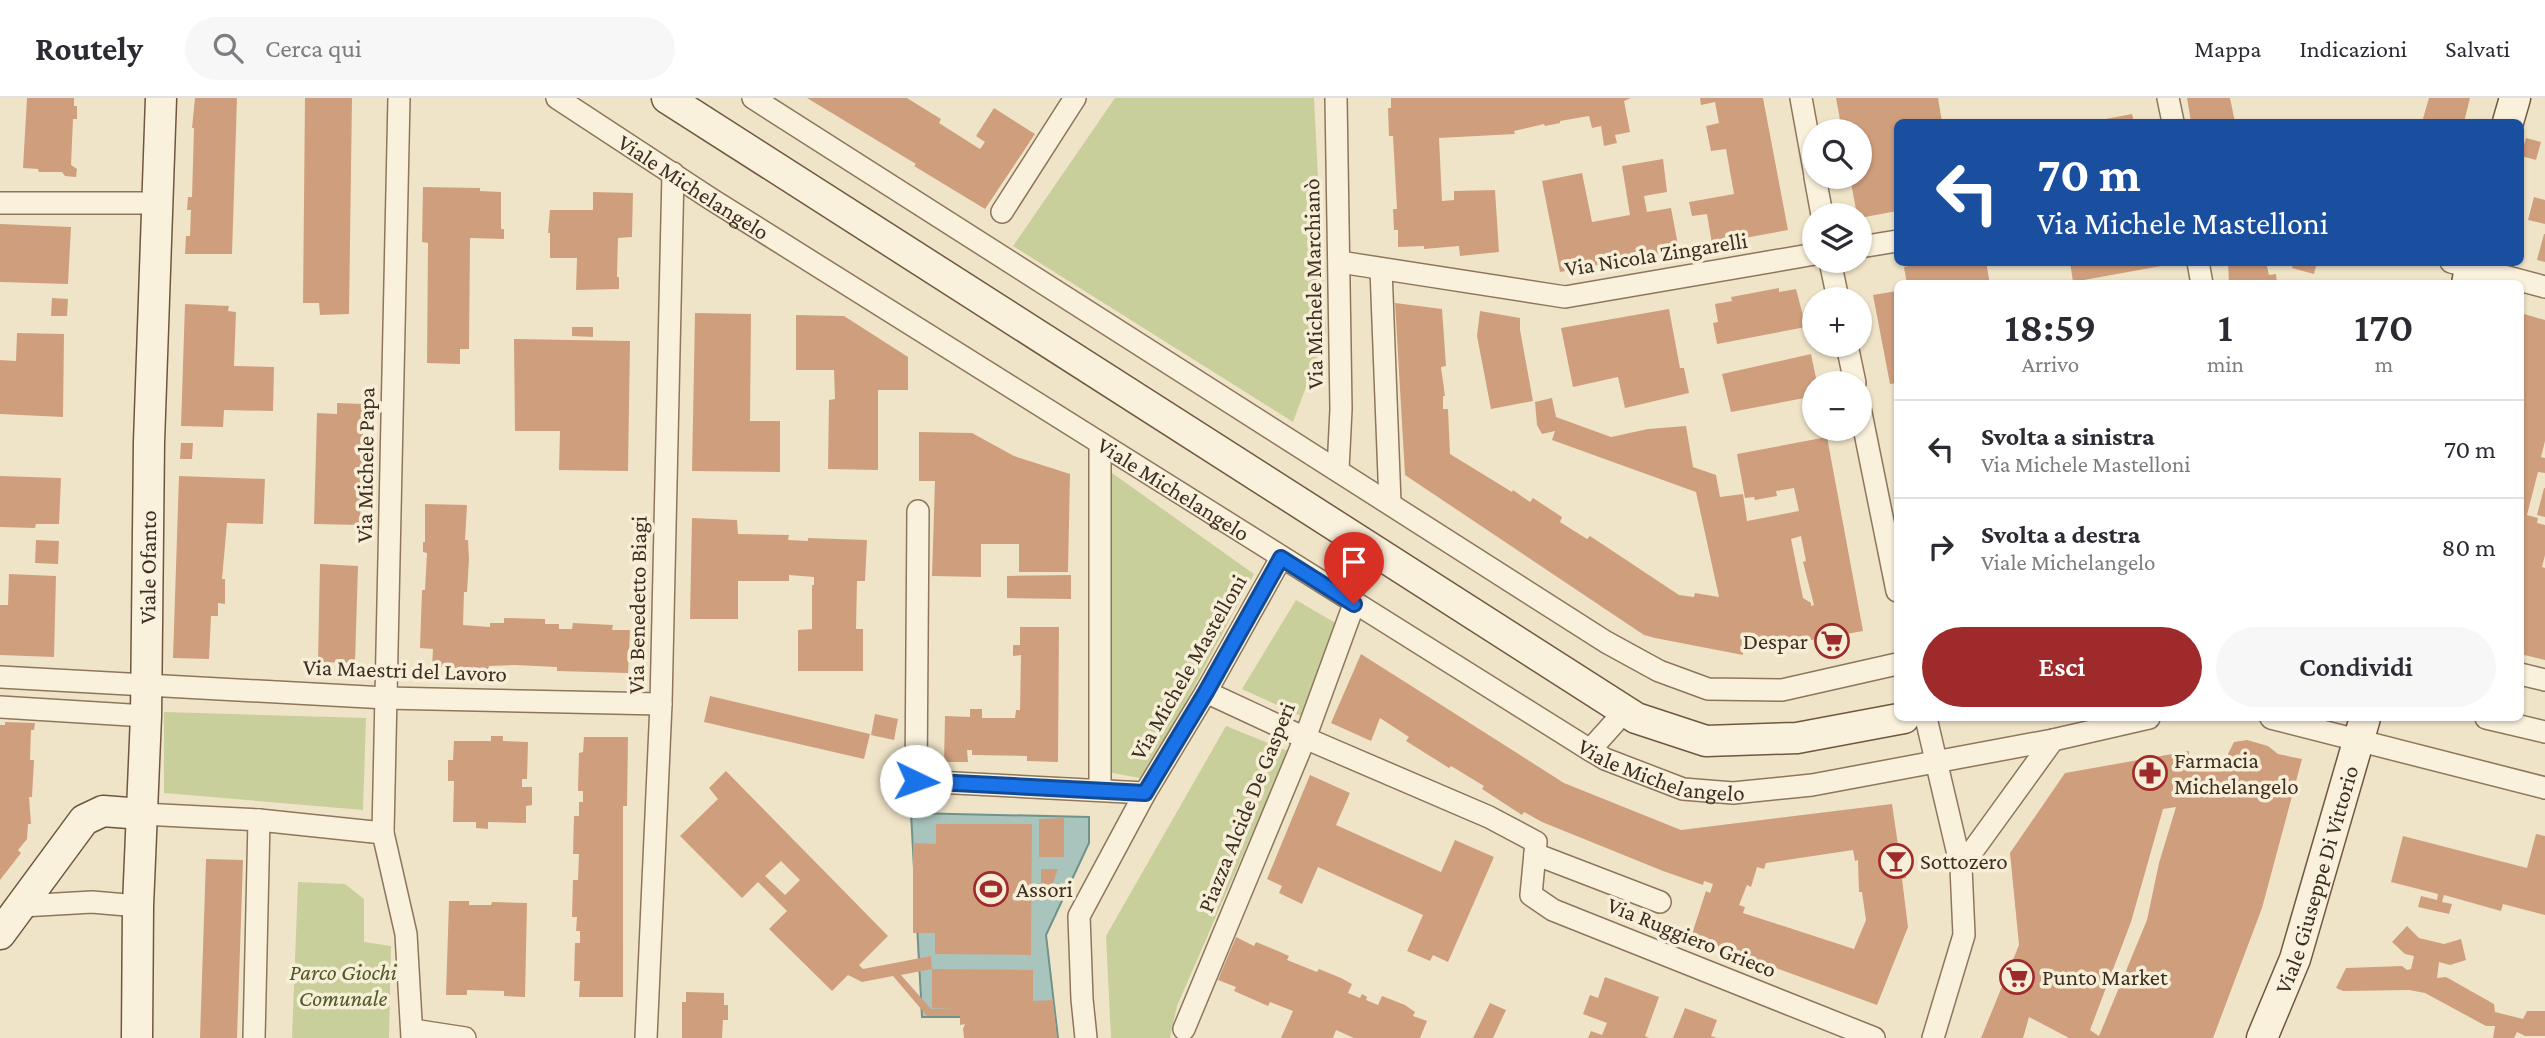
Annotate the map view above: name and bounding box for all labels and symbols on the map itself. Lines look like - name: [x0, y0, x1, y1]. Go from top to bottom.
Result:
- street label: Viale Michelangelo: [613, 129, 774, 245]
- street label: Via Michele Marchianò: [1298, 178, 1328, 390]
- street label: Via Nicola Zingarelli: [1563, 227, 1749, 281]
- street label: Via Michele Papa: [351, 387, 379, 543]
- street label: Viale Michelangelo: [1093, 432, 1254, 546]
- street label: Viale Ofanto: [134, 510, 161, 624]
- street label: Via Benedetto Biagi: [622, 516, 652, 694]
- pin: [1324, 532, 1384, 604]
- street label: Via Michele Mastelloni: [1124, 570, 1252, 764]
- supermarket icon: Despar: [1813, 622, 1851, 660]
- place label: Despar: [1743, 628, 1808, 654]
- street label: Via Maestri del Lavoro: [302, 653, 508, 687]
- street label: Piazza Alcide De Gasperi: [1192, 698, 1300, 916]
- street label: Viale Michelangelo: [1573, 733, 1746, 806]
- position arrow: [879, 744, 953, 818]
- place label: Farmacia Michelangelo: [2174, 747, 2299, 799]
- pharmacy icon: Farmacia Michelangelo: [2131, 754, 2169, 792]
- street label: Viale Giuseppe Di Vittorio: [2269, 762, 2364, 997]
- bar icon: Sottozero: [1877, 842, 1915, 880]
- place label: Sottozero: [1920, 848, 2008, 874]
- sports icon: Assori: [972, 870, 1010, 908]
- place label: Assori: [1016, 876, 1073, 902]
- street label: Via Ruggiero Grieco: [1604, 891, 1780, 983]
- supermarket icon: Punto Market: [1998, 958, 2036, 996]
- park label: Parco Giochi Comunale: [289, 959, 398, 1011]
- place label: Punto Market: [2042, 964, 2168, 990]

